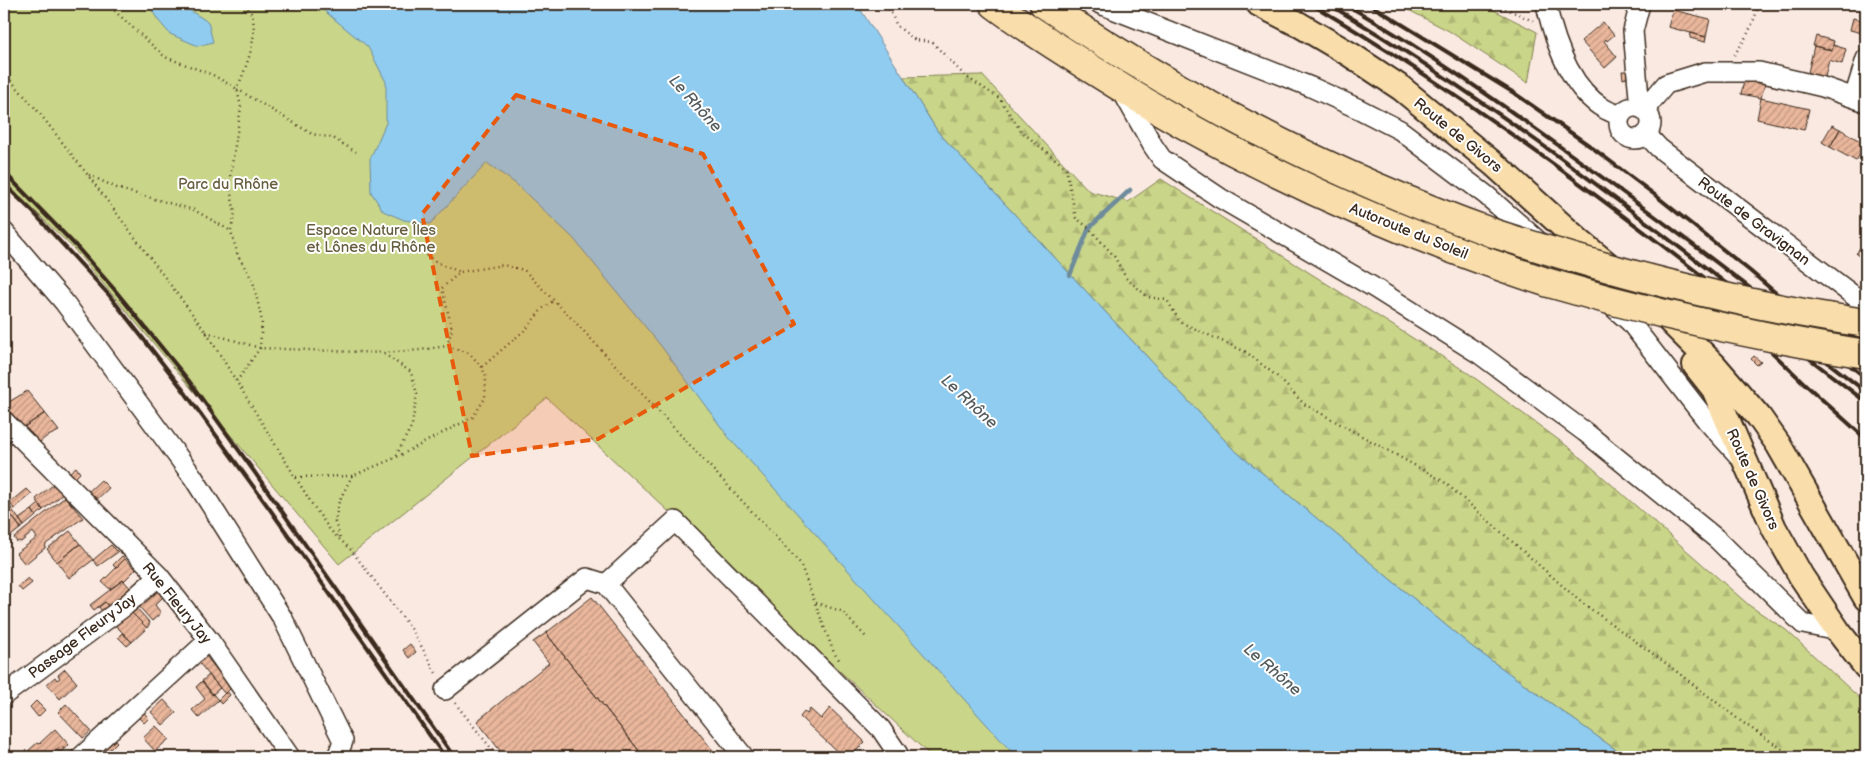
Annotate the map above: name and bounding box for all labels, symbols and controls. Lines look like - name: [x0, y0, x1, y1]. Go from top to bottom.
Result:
- water label: Le Rhône: [664, 72, 725, 136]
- street label: Route de Givors: [1409, 94, 1506, 177]
- street label: Route de Gravignan: [1694, 173, 1814, 270]
- park label: Parc du Rhône: [178, 175, 278, 194]
- street label: Autoroute du Soleil: [1347, 199, 1471, 264]
- park label: Espace Nature Îles et Lônes du Rhône: [306, 221, 437, 257]
- water label: Le Rhône: [937, 371, 1001, 433]
- street label: Route de Givors: [1722, 426, 1784, 533]
- street label: Rue Fleury Jay: [138, 559, 215, 648]
- street label: Passage Fleury Jay: [25, 590, 140, 683]
- water label: Le Rhône: [1239, 640, 1305, 700]

